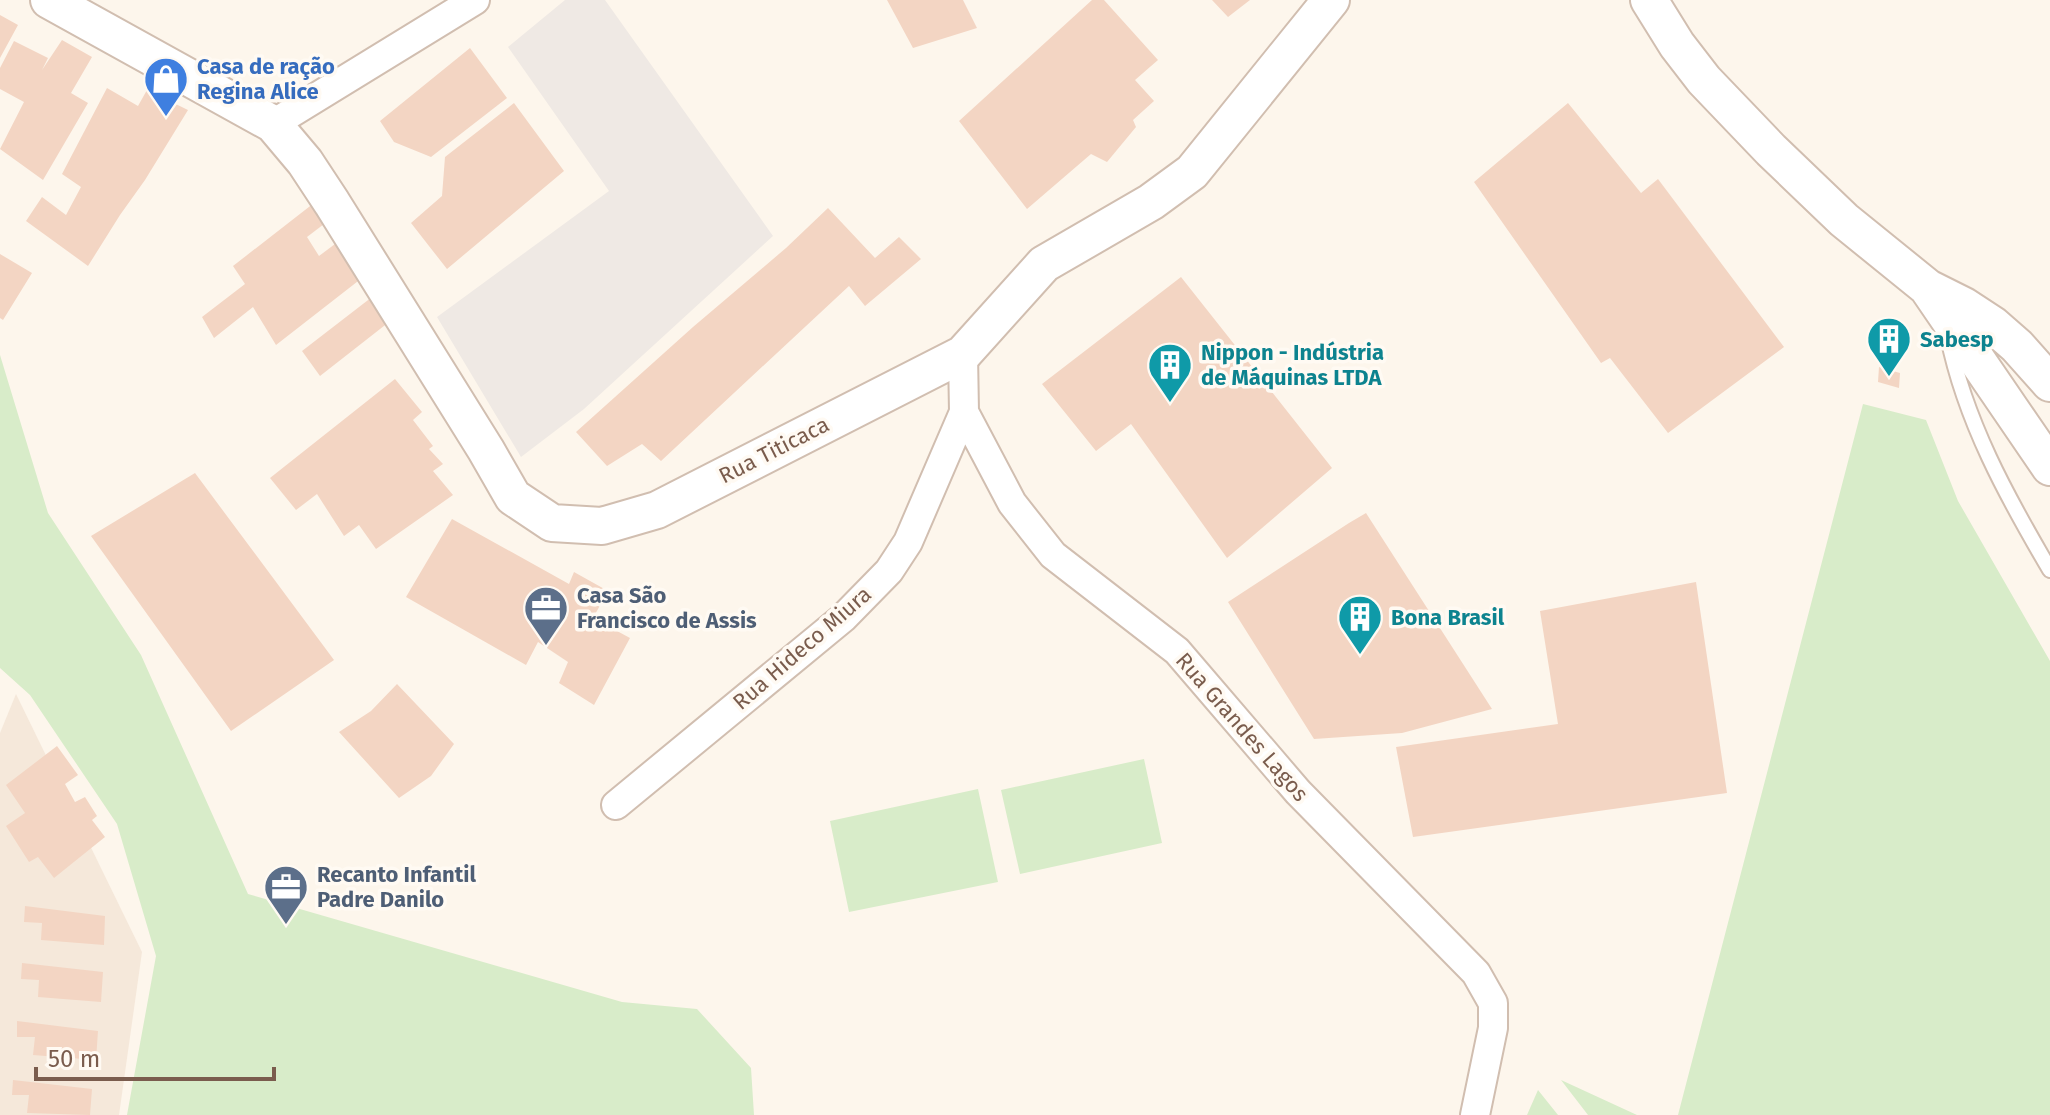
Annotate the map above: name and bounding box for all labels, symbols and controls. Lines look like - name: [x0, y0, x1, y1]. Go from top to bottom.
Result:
- place label: Casa de ração Regina Alice: [197, 53, 335, 105]
- shop icon: Casa de ração Regina Alice: [142, 55, 190, 118]
- building icon: Sabesp: [1865, 315, 1913, 378]
- place label: Sabesp: [1920, 326, 1994, 353]
- place label: Nippon - Indústria de Máquinas LTDA: [1201, 339, 1384, 391]
- building icon: Nippon - Indústria de Máquinas LTDA: [1146, 341, 1194, 404]
- street label: Rua Titicaca: [714, 411, 834, 489]
- street label: Rua Hideco Miura: [727, 580, 877, 716]
- place label: Casa São Francisco de Assis: [577, 582, 757, 634]
- office icon: Casa São Francisco de Assis: [522, 584, 570, 647]
- building icon: Bona Brasil: [1336, 593, 1384, 656]
- place label: Bona Brasil: [1391, 604, 1505, 631]
- street label: Rua Grandes Lagos: [1170, 647, 1314, 807]
- place label: Recanto Infantil Padre Danilo: [317, 861, 477, 913]
- office icon: Recanto Infantil Padre Danilo: [262, 863, 310, 926]
- scale bar: [36, 1031, 274, 1081]
- text: 50 m: [48, 1045, 100, 1073]

